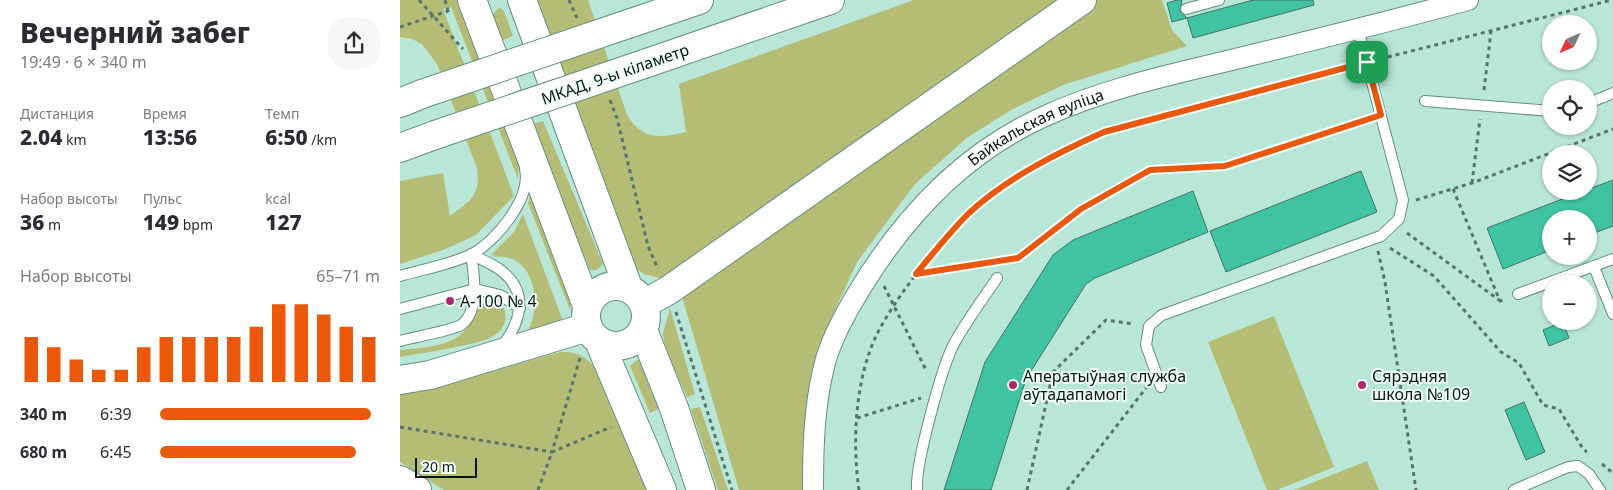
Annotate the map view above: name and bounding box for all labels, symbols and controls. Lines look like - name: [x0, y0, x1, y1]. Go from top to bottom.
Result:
- text: Вечерний забег: [20, 13, 250, 51]
- north arrow: [1542, 15, 1598, 70]
- map controls: [1542, 15, 1597, 330]
- button: share: [328, 17, 380, 69]
- street label: МКАД, 9-ы кіламетр: [538, 38, 692, 110]
- pin: [1346, 41, 1388, 83]
- icon: arrive: [1353, 48, 1381, 76]
- text: 19:49 · 6 × 340 m: [20, 51, 147, 73]
- button: locate: [1542, 80, 1597, 135]
- street label: Байкальская вуліца: [963, 83, 1107, 171]
- text: Дистанция: [20, 104, 94, 123]
- text: Время: [143, 104, 187, 123]
- text: Темп: [265, 104, 300, 123]
- text: 2.04: [20, 123, 62, 151]
- text: 13:56: [143, 123, 197, 151]
- text: 6:50: [265, 123, 308, 151]
- text: km: [62, 130, 87, 149]
- text: /km: [308, 130, 337, 149]
- button: layers: [1542, 145, 1597, 200]
- text: Набор высоты: [20, 189, 118, 208]
- text: Пульс: [143, 189, 182, 208]
- text: kcal: [265, 189, 291, 208]
- text: 36: [20, 208, 44, 236]
- text: 149: [143, 208, 179, 236]
- text: 127: [265, 208, 302, 236]
- button: +: [1542, 210, 1597, 265]
- text: m: [44, 215, 61, 234]
- text: bpm: [179, 215, 213, 234]
- text: Набор высоты: [20, 265, 132, 287]
- text: 65–71 m: [316, 265, 380, 287]
- button: −: [1542, 275, 1597, 330]
- place label: А-100 № 4: [460, 290, 537, 312]
- marker: А-100 № 4: [444, 295, 456, 307]
- place label: Аператыўная служба аўтадапамогі: [1023, 365, 1186, 405]
- place label: Сярэдняя школа №109: [1372, 365, 1470, 405]
- marker: Аператыўная служба аўтадапамогі: [1007, 379, 1019, 391]
- marker: Сярэдняя школа №109: [1356, 379, 1368, 391]
- text: 340 m: [20, 403, 67, 425]
- text: 6:39: [100, 403, 132, 425]
- text: 680 m: [20, 441, 67, 463]
- text: 6:45: [100, 441, 132, 463]
- scale bar: [415, 455, 478, 478]
- text: 20 m: [422, 457, 455, 476]

